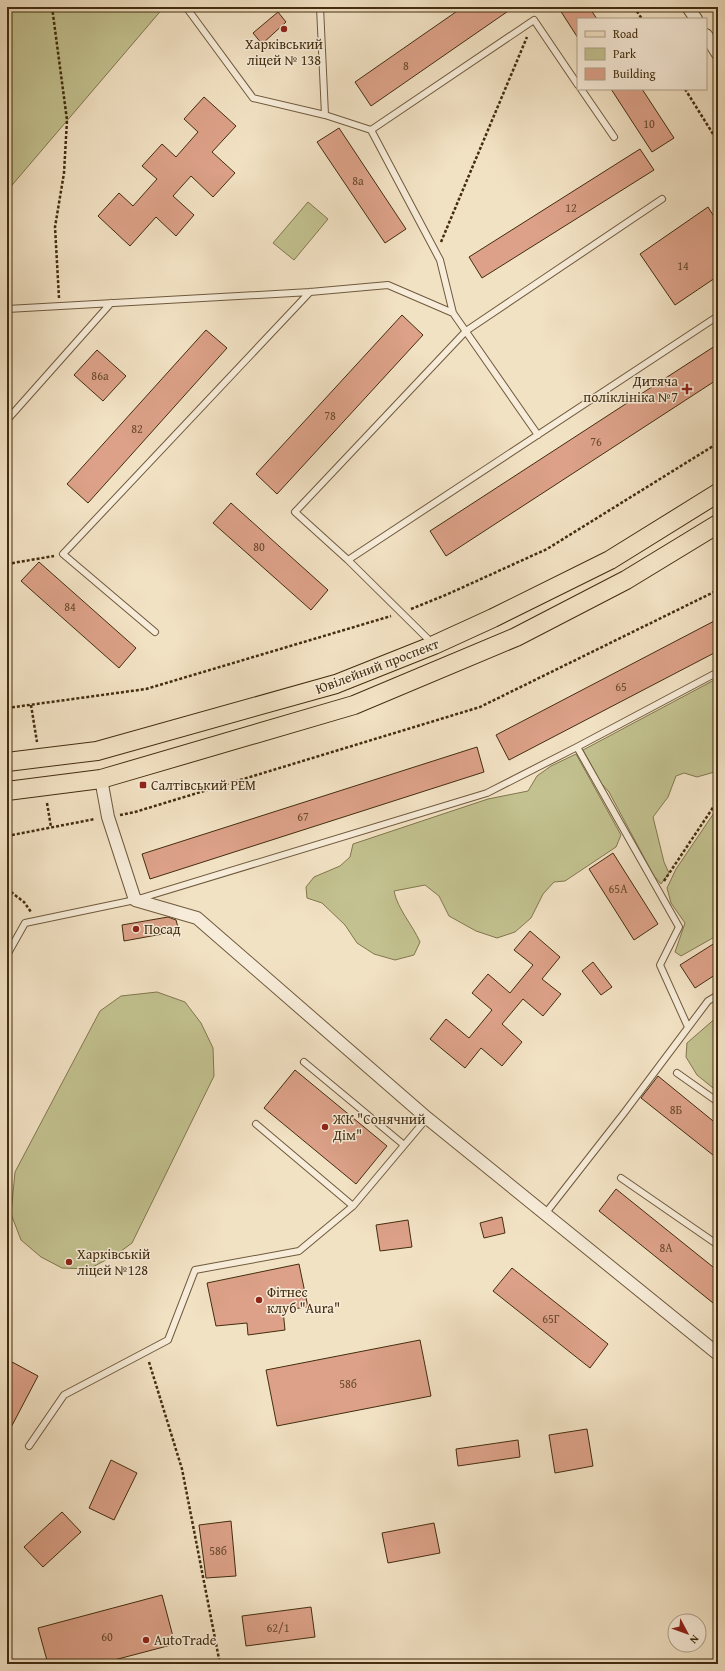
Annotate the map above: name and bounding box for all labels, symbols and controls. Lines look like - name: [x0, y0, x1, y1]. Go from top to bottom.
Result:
- legend: [577, 18, 707, 90]
- marker: Харківський ліцей № 138: [279, 24, 289, 34]
- text: Road: [613, 25, 639, 42]
- place label: Харківський ліцей № 138: [245, 34, 323, 70]
- text: Park: [613, 45, 637, 62]
- house number: 8: [403, 57, 409, 74]
- text: Building: [613, 65, 656, 82]
- house number: 10: [643, 115, 655, 132]
- house number: 8а: [352, 172, 364, 189]
- house number: 12: [565, 199, 577, 216]
- house number: 14: [677, 257, 689, 274]
- house number: 86а: [91, 367, 109, 384]
- place label: Дитяча поліклініка №7: [583, 371, 678, 407]
- marker: Дитяча поліклініка №7: [681, 383, 693, 395]
- house number: 78: [324, 407, 336, 424]
- house number: 82: [131, 420, 143, 437]
- house number: 76: [590, 433, 602, 450]
- house number: 80: [253, 538, 265, 555]
- house number: 84: [64, 598, 76, 615]
- street label: Ювілейний проспект: [312, 633, 442, 699]
- house number: 65: [615, 678, 627, 695]
- place label: Салтівський РЕМ: [151, 775, 256, 795]
- marker: Салтівський РЕМ: [138, 780, 148, 790]
- house number: 67: [297, 808, 309, 825]
- house number: 65А: [609, 880, 628, 897]
- place label: Посад: [144, 919, 181, 939]
- marker: Посад: [131, 924, 141, 934]
- house number: 8Б: [670, 1101, 682, 1118]
- place label: ЖК "Сонячний Дім": [332, 1109, 426, 1145]
- marker: ЖК "Сонячний Дім": [320, 1122, 330, 1132]
- house number: 8А: [659, 1239, 673, 1256]
- place label: Харківській ліцей №128: [77, 1244, 150, 1280]
- marker: Харківській ліцей №128: [64, 1257, 74, 1267]
- place label: Фітнес клуб "Aura": [267, 1282, 340, 1318]
- marker: Фітнес клуб "Aura": [254, 1295, 264, 1305]
- house number: 65Г: [542, 1310, 560, 1327]
- house number: 58б: [339, 1375, 357, 1392]
- house number: 58б: [209, 1542, 227, 1559]
- north arrow: [667, 1613, 707, 1653]
- house number: 62/1: [267, 1619, 290, 1636]
- house number: 60: [101, 1628, 113, 1645]
- place label: AutoTrade: [154, 1630, 217, 1650]
- text: N: [686, 1632, 703, 1648]
- marker: AutoTrade: [141, 1635, 151, 1645]

